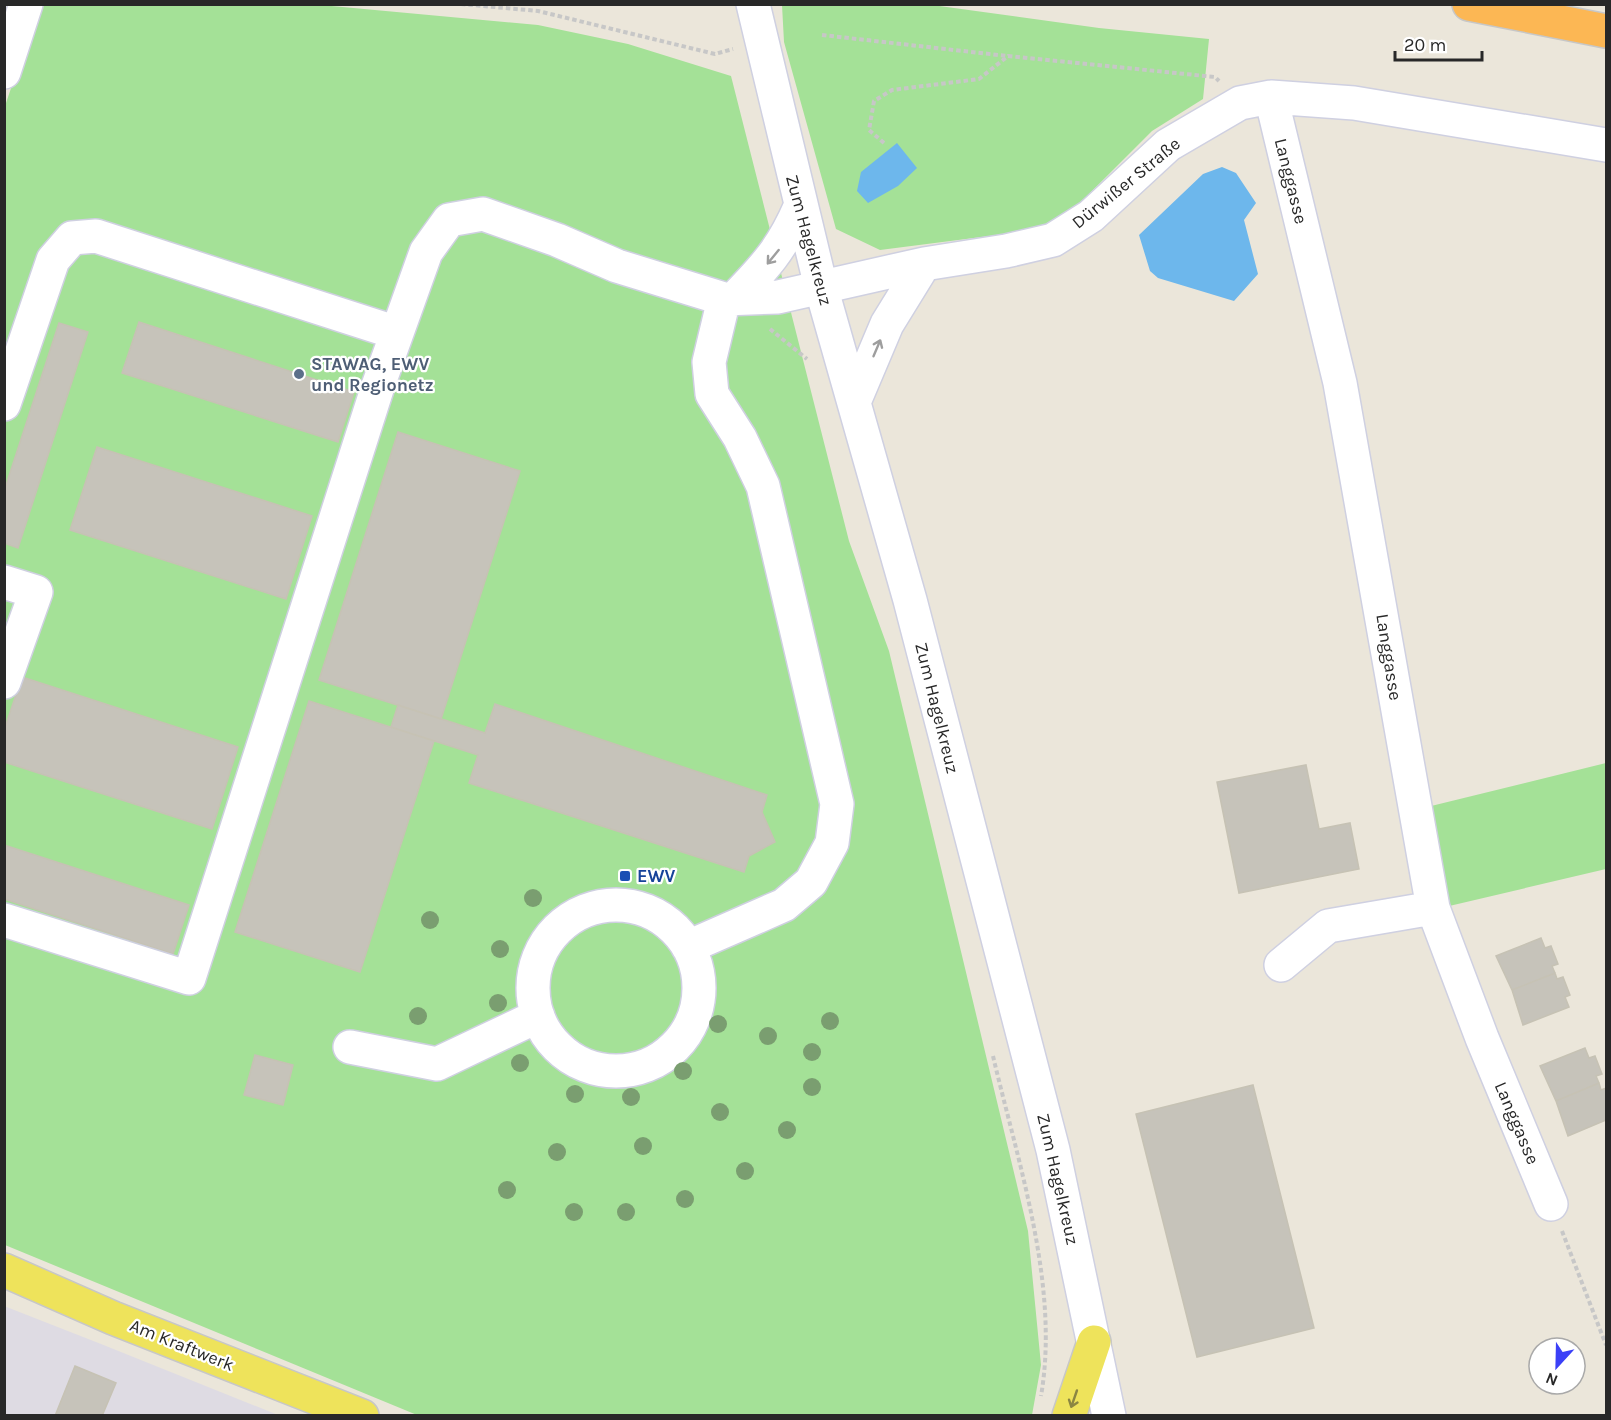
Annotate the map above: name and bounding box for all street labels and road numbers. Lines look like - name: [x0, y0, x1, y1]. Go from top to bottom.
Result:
- street label: Dürwißer Straße: [1067, 133, 1185, 233]
- street label: Langgasse: [1270, 136, 1312, 226]
- street label: Zum Hagelkreuz: [781, 172, 837, 308]
- street label: Langgasse: [1371, 612, 1407, 702]
- street label: Zum Hagelkreuz: [910, 640, 964, 776]
- street label: Langgasse: [1490, 1078, 1544, 1168]
- street label: Zum Hagelkreuz: [1032, 1111, 1084, 1247]
- street label: Am Kraftwerk: [127, 1314, 237, 1376]

